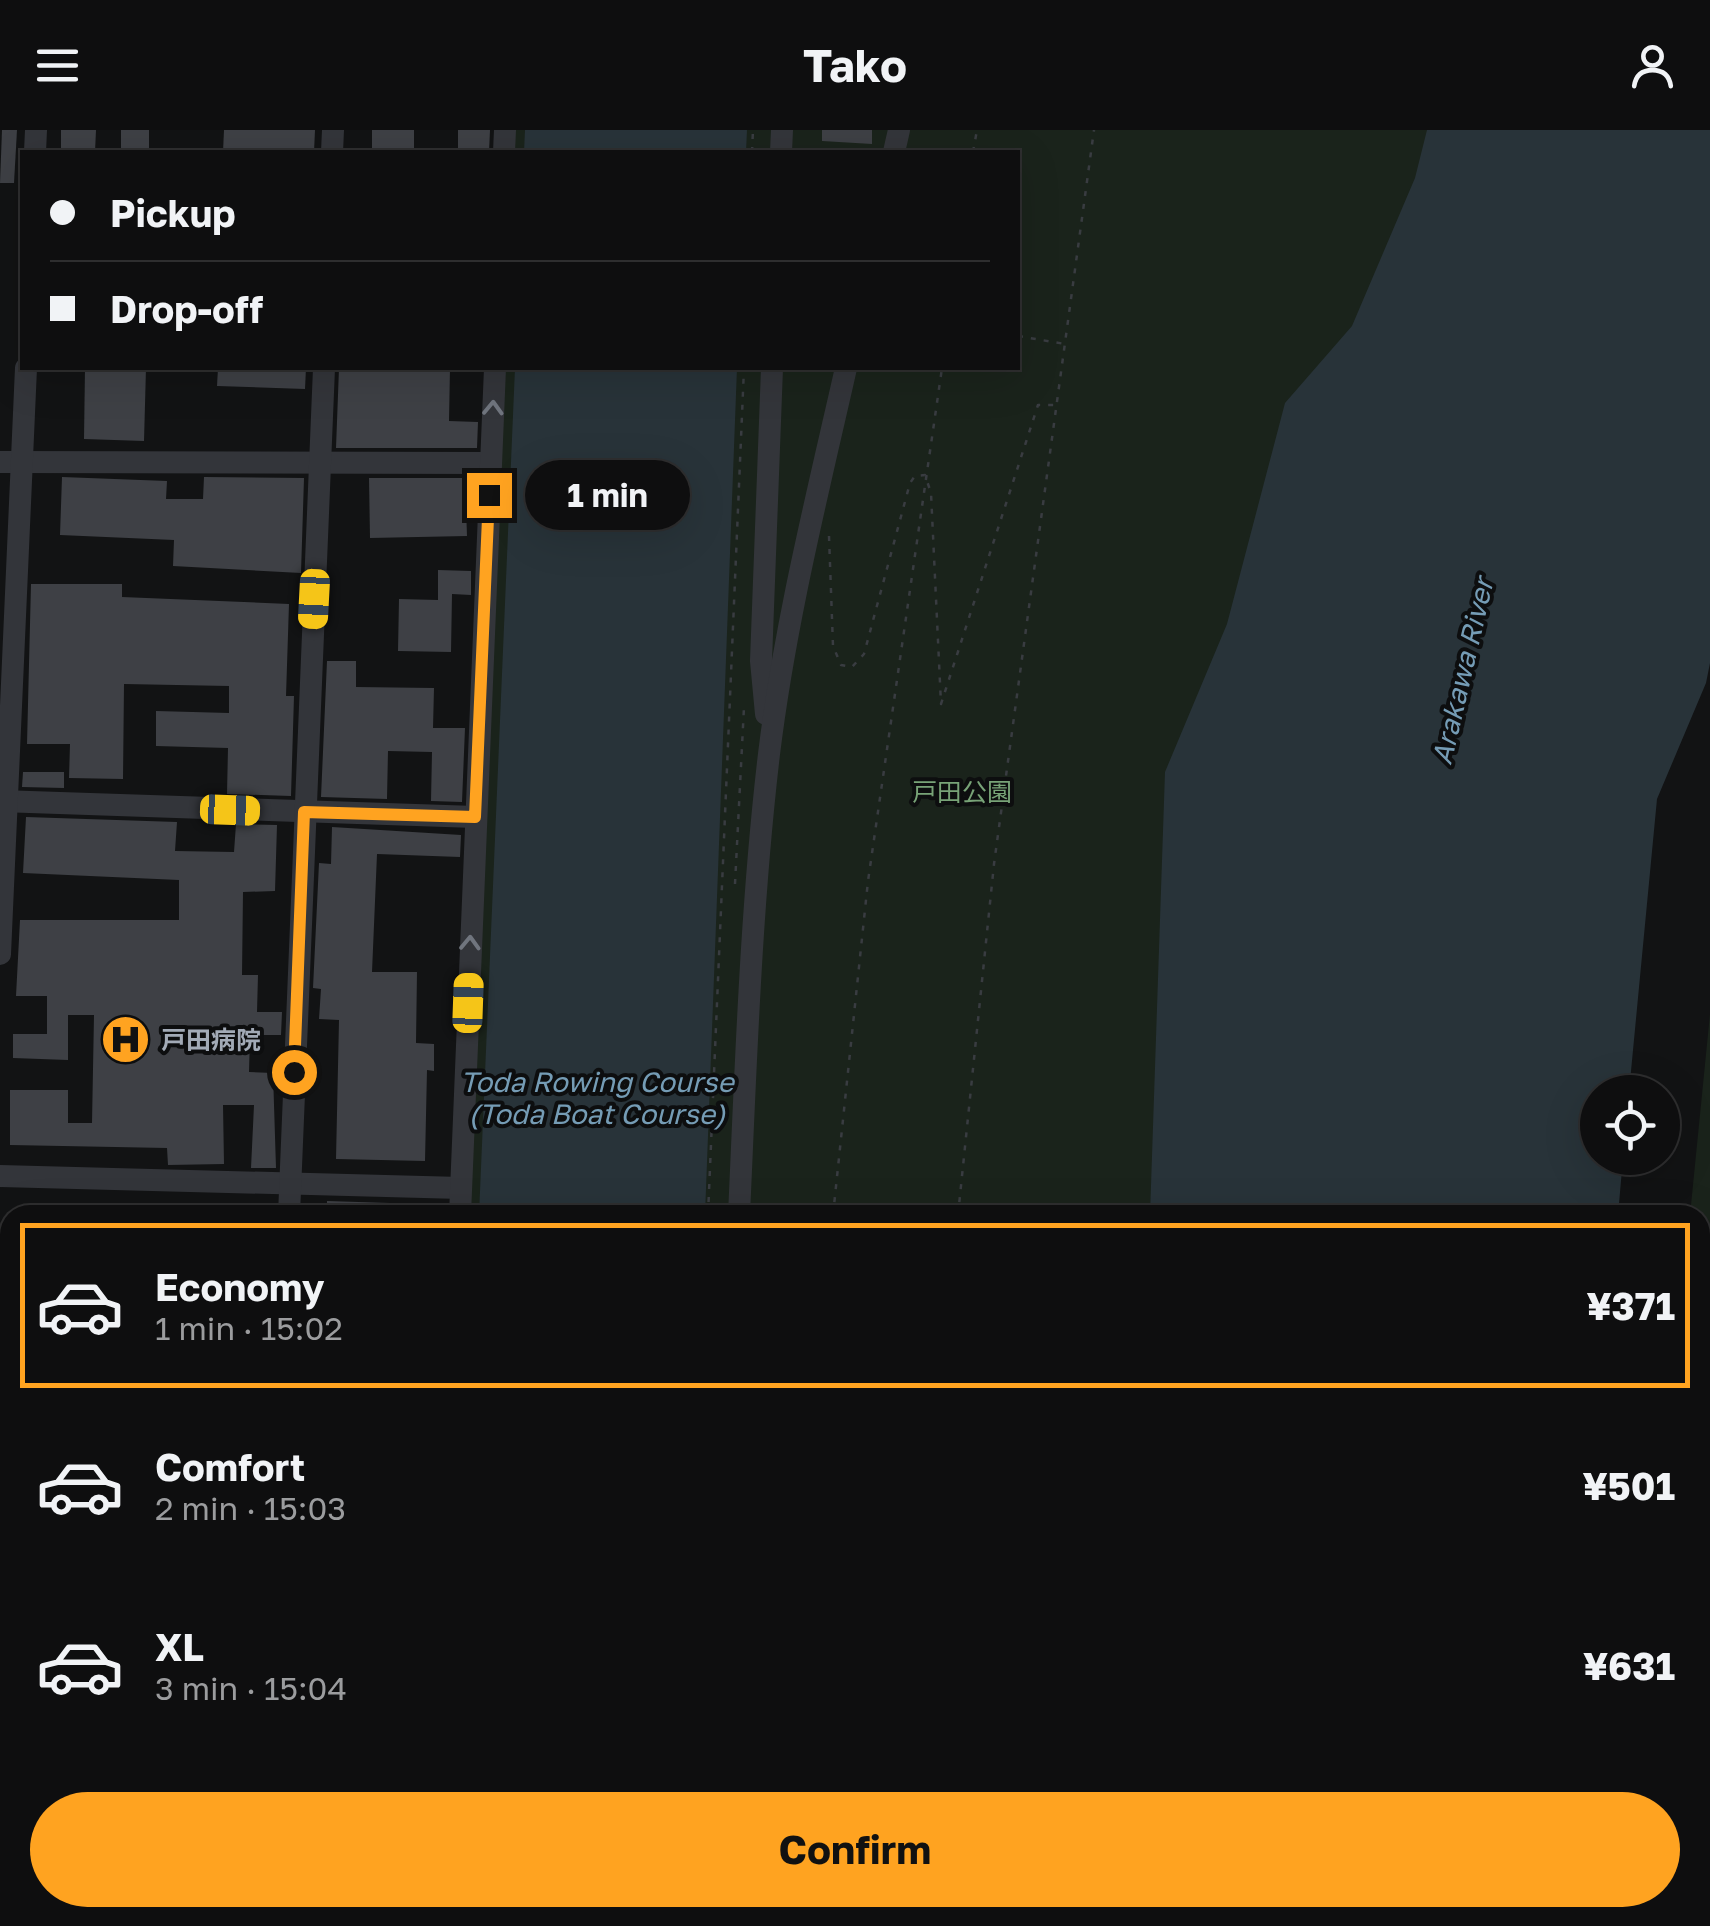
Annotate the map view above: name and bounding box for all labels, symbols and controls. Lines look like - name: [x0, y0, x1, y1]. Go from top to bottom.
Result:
- icon: menu: [30, 38, 85, 93]
- text: Tako: [803, 38, 907, 92]
- icon: person: [1625, 38, 1680, 93]
- text: Pickup: [110, 190, 236, 235]
- text: Drop-off: [110, 286, 263, 331]
- one-way arrow: [483, 400, 504, 416]
- callout: 1 min: [524, 460, 689, 530]
- route end: [467, 473, 512, 518]
- text: 1 min: [567, 476, 648, 514]
- car: [297, 568, 331, 630]
- water label: Arakawa River: [1425, 571, 1500, 767]
- park label: 戸田公園: [912, 776, 1012, 807]
- car: [199, 794, 261, 826]
- one-way arrow: [459, 934, 480, 950]
- car: [452, 972, 484, 1034]
- hospital icon: 戸田病院: [100, 1013, 152, 1065]
- place label: 戸田病院: [161, 1024, 261, 1055]
- route start: [272, 1050, 317, 1095]
- water label: Toda Rowing Course (Toda Boat Course): [460, 1065, 735, 1130]
- map controls: [1580, 1075, 1680, 1175]
- button: locate: [1580, 1075, 1680, 1175]
- icon: car: [35, 1261, 125, 1351]
- text: Economy: [155, 1264, 324, 1309]
- text: ¥371: [1586, 1283, 1675, 1328]
- text: 1 min · 15:02: [155, 1309, 343, 1347]
- icon: car: [35, 1441, 125, 1531]
- text: Comfort: [155, 1444, 305, 1489]
- text: ¥501: [1582, 1463, 1675, 1508]
- text: 2 min · 15:03: [155, 1489, 346, 1527]
- icon: car: [35, 1621, 125, 1711]
- text: XL: [155, 1624, 204, 1669]
- text: ¥631: [1583, 1643, 1675, 1688]
- text: 3 min · 15:04: [155, 1669, 347, 1707]
- button: Confirm: [30, 1792, 1680, 1907]

